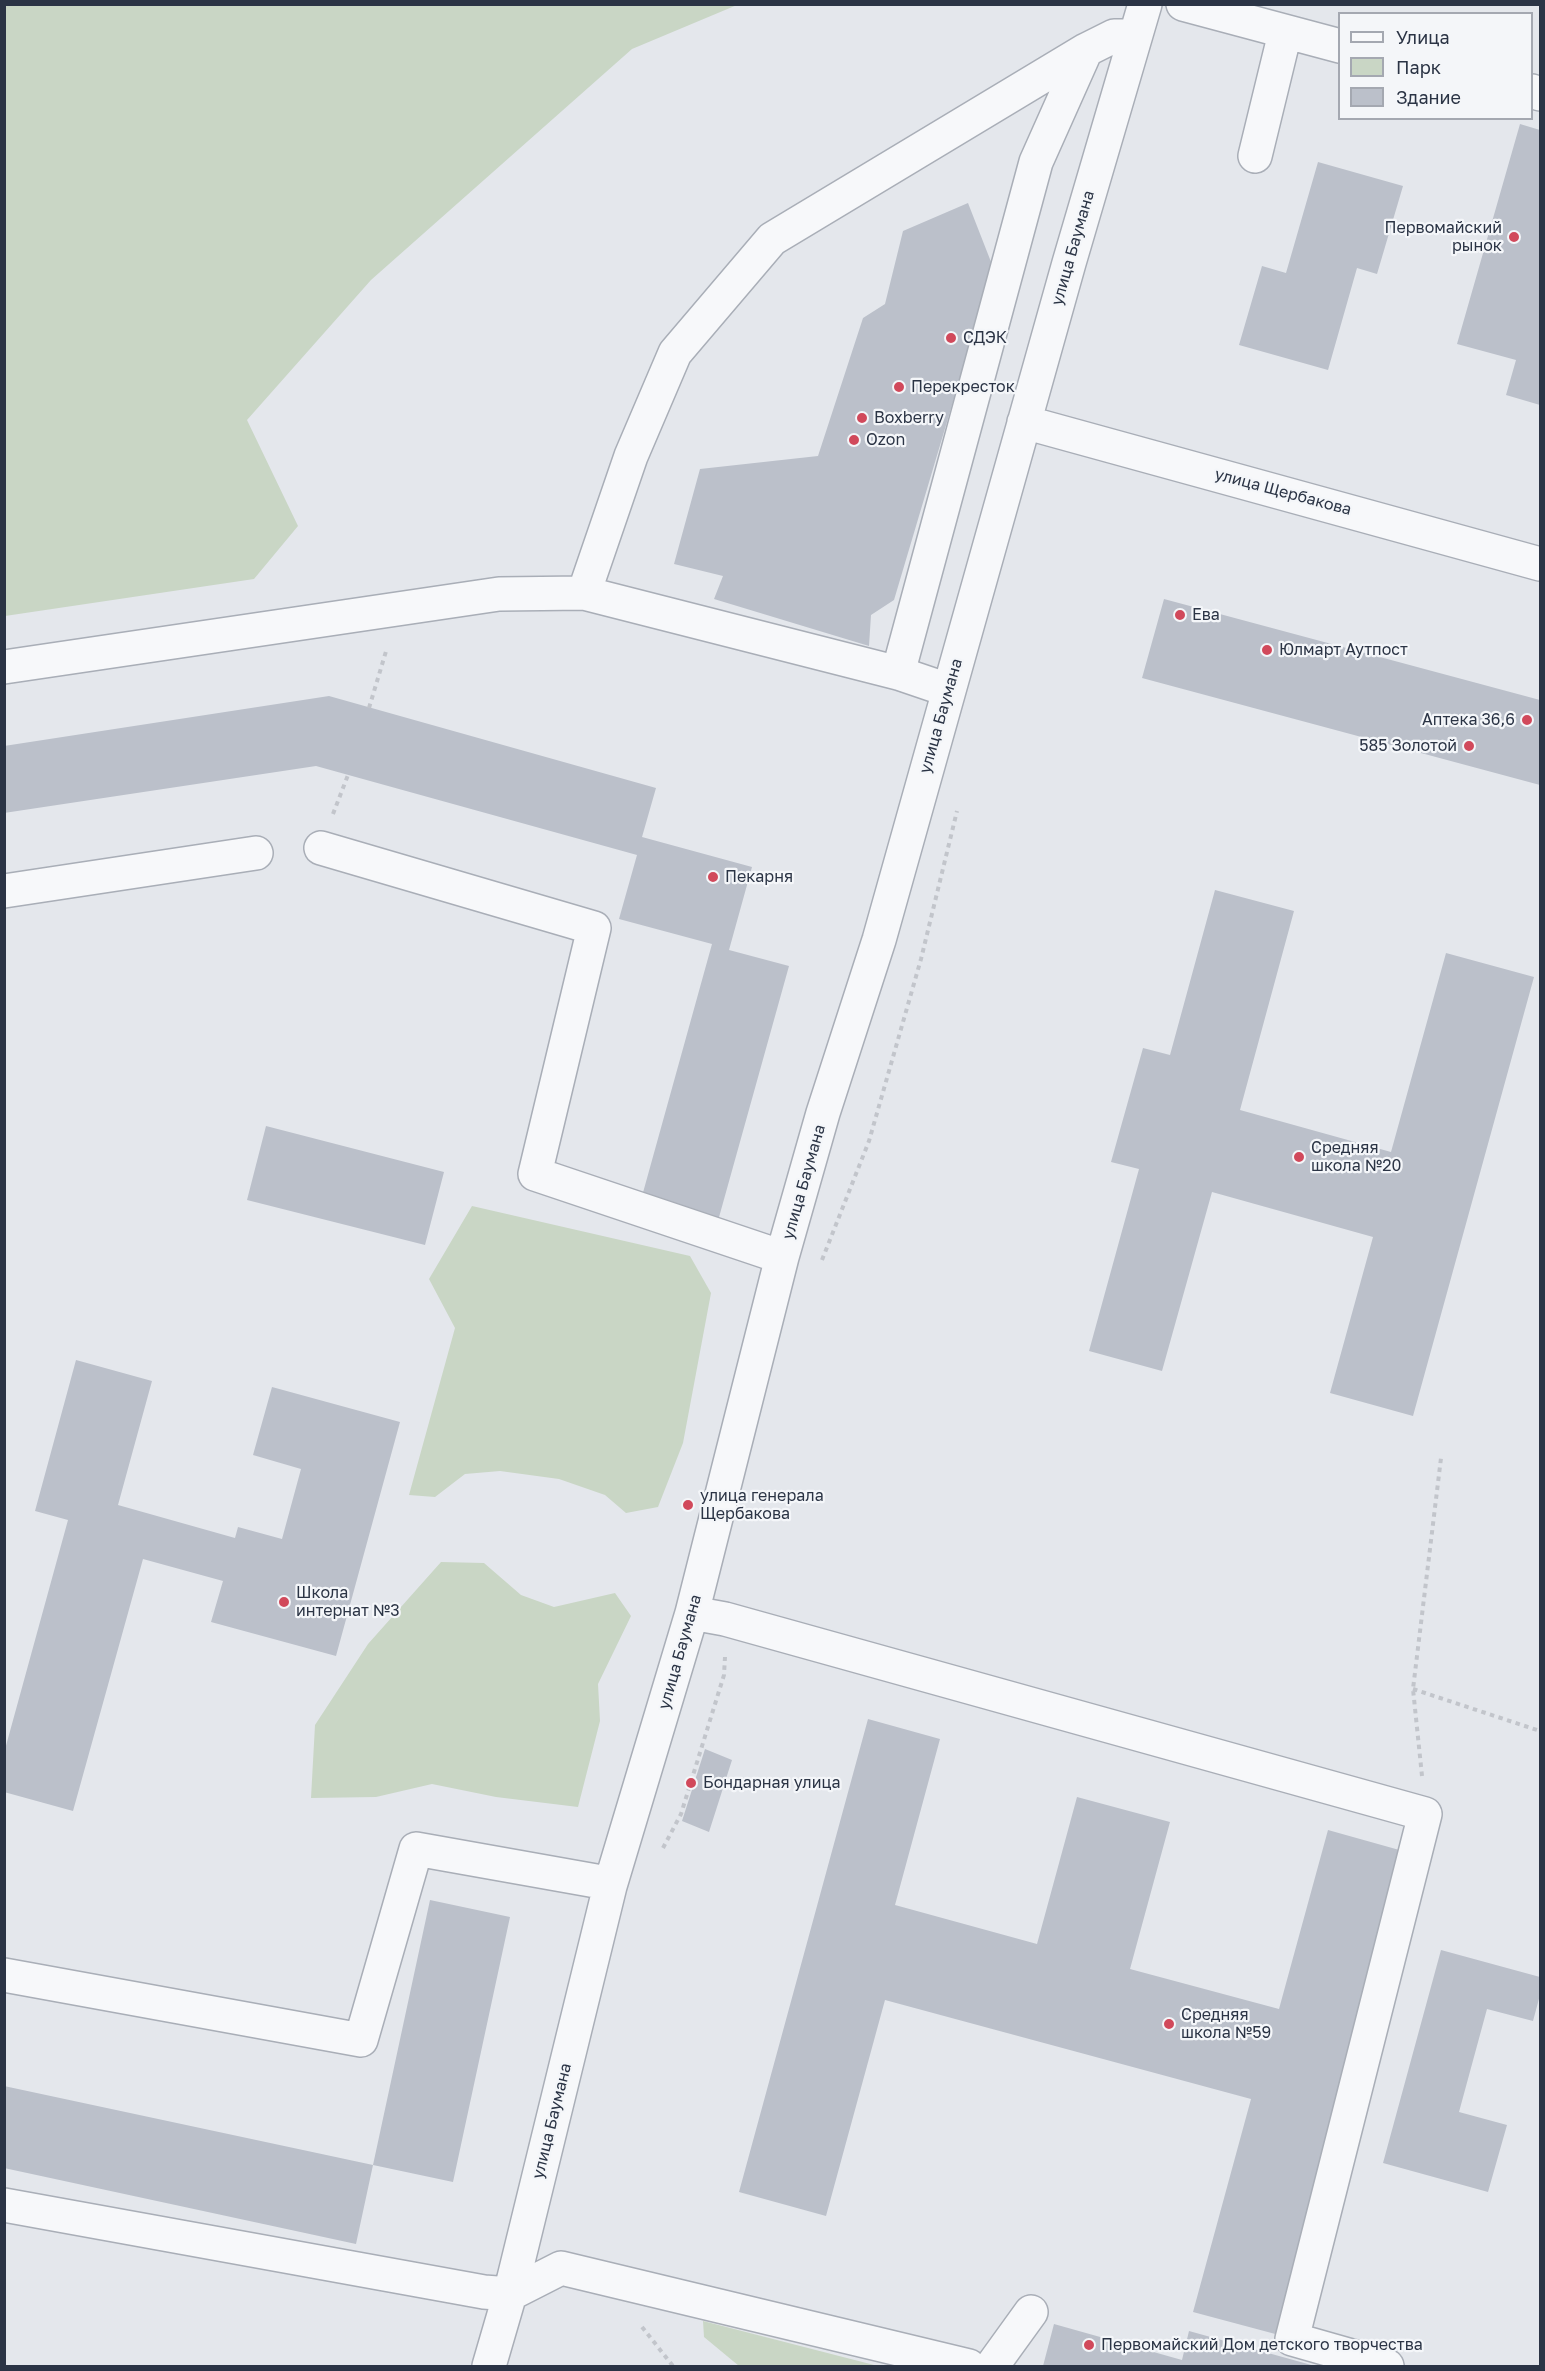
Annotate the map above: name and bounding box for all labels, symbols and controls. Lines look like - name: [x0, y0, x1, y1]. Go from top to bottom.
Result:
- legend: [1338, 12, 1533, 120]
- text: Улица: [1396, 26, 1450, 48]
- text: Парк: [1396, 56, 1441, 78]
- text: Здание: [1396, 86, 1461, 108]
- street label: улица Баумана: [1047, 188, 1099, 308]
- place label: Первомайский рынок: [1384, 218, 1502, 256]
- marker: Первомайский рынок: [1507, 230, 1521, 244]
- place label: СДЭК: [963, 328, 1007, 348]
- marker: СДЭК: [944, 331, 958, 345]
- place label: Перекресток: [911, 377, 1015, 397]
- marker: Перекресток: [892, 380, 906, 394]
- place label: Boxberry: [874, 408, 944, 428]
- marker: Boxberry: [855, 411, 869, 425]
- place label: Ozon: [866, 430, 905, 450]
- marker: Ozon: [847, 433, 861, 447]
- street label: улица Щербакова: [1212, 464, 1354, 520]
- place label: Ева: [1192, 605, 1220, 625]
- marker: Ева: [1173, 608, 1187, 622]
- place label: Юлмарт Аутпост: [1279, 640, 1408, 660]
- marker: Юлмарт Аутпост: [1260, 643, 1274, 657]
- street label: улица Баумана: [915, 656, 967, 776]
- place label: Аптека 36,6: [1422, 710, 1515, 730]
- marker: Аптека 36,6: [1520, 713, 1534, 727]
- place label: 585 Золотой: [1359, 736, 1457, 756]
- marker: 585 Золотой: [1462, 739, 1476, 753]
- place label: Пекарня: [725, 867, 793, 887]
- marker: Пекарня: [706, 870, 720, 884]
- street label: улица Баумана: [778, 1122, 830, 1242]
- place label: Средняя школа №20: [1311, 1138, 1401, 1176]
- marker: Средняя школа №20: [1292, 1150, 1306, 1164]
- place label: улица генерала Щербакова: [700, 1486, 824, 1524]
- marker: улица генерала Щербакова: [681, 1498, 695, 1512]
- place label: Школа интернат №3: [296, 1583, 400, 1621]
- street label: улица Баумана: [654, 1592, 706, 1712]
- marker: Школа интернат №3: [277, 1595, 291, 1609]
- place label: Бондарная улица: [703, 1773, 841, 1793]
- marker: Бондарная улица: [684, 1776, 698, 1790]
- place label: Средняя школа №59: [1181, 2005, 1271, 2043]
- marker: Средняя школа №59: [1162, 2017, 1176, 2031]
- street label: улица Баумана: [528, 2061, 576, 2181]
- place label: Первомайский Дом детского творчества: [1101, 2335, 1423, 2355]
- marker: Первомайский Дом детского творчества: [1082, 2338, 1096, 2352]

